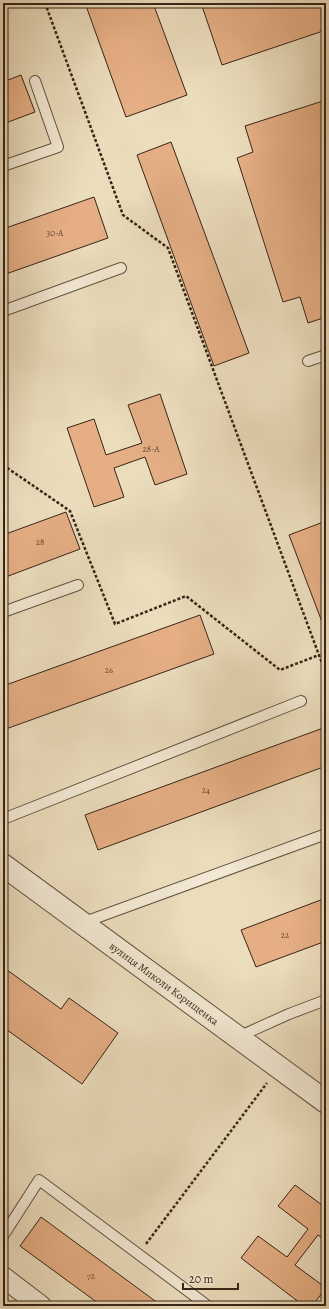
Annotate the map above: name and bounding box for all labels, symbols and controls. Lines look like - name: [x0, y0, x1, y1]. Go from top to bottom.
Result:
- house number: 30-А: [47, 227, 64, 239]
- house number: 28-А: [143, 443, 160, 455]
- house number: 28: [36, 536, 44, 548]
- house number: 26: [105, 664, 113, 676]
- house number: 24: [202, 784, 210, 796]
- house number: 22: [281, 929, 290, 941]
- street label: вулиця Миколи Корищенка: [106, 939, 222, 1029]
- scale bar: [183, 1265, 238, 1291]
- house number: 72: [87, 1270, 96, 1282]
- text: 20 m: [189, 1271, 213, 1287]

